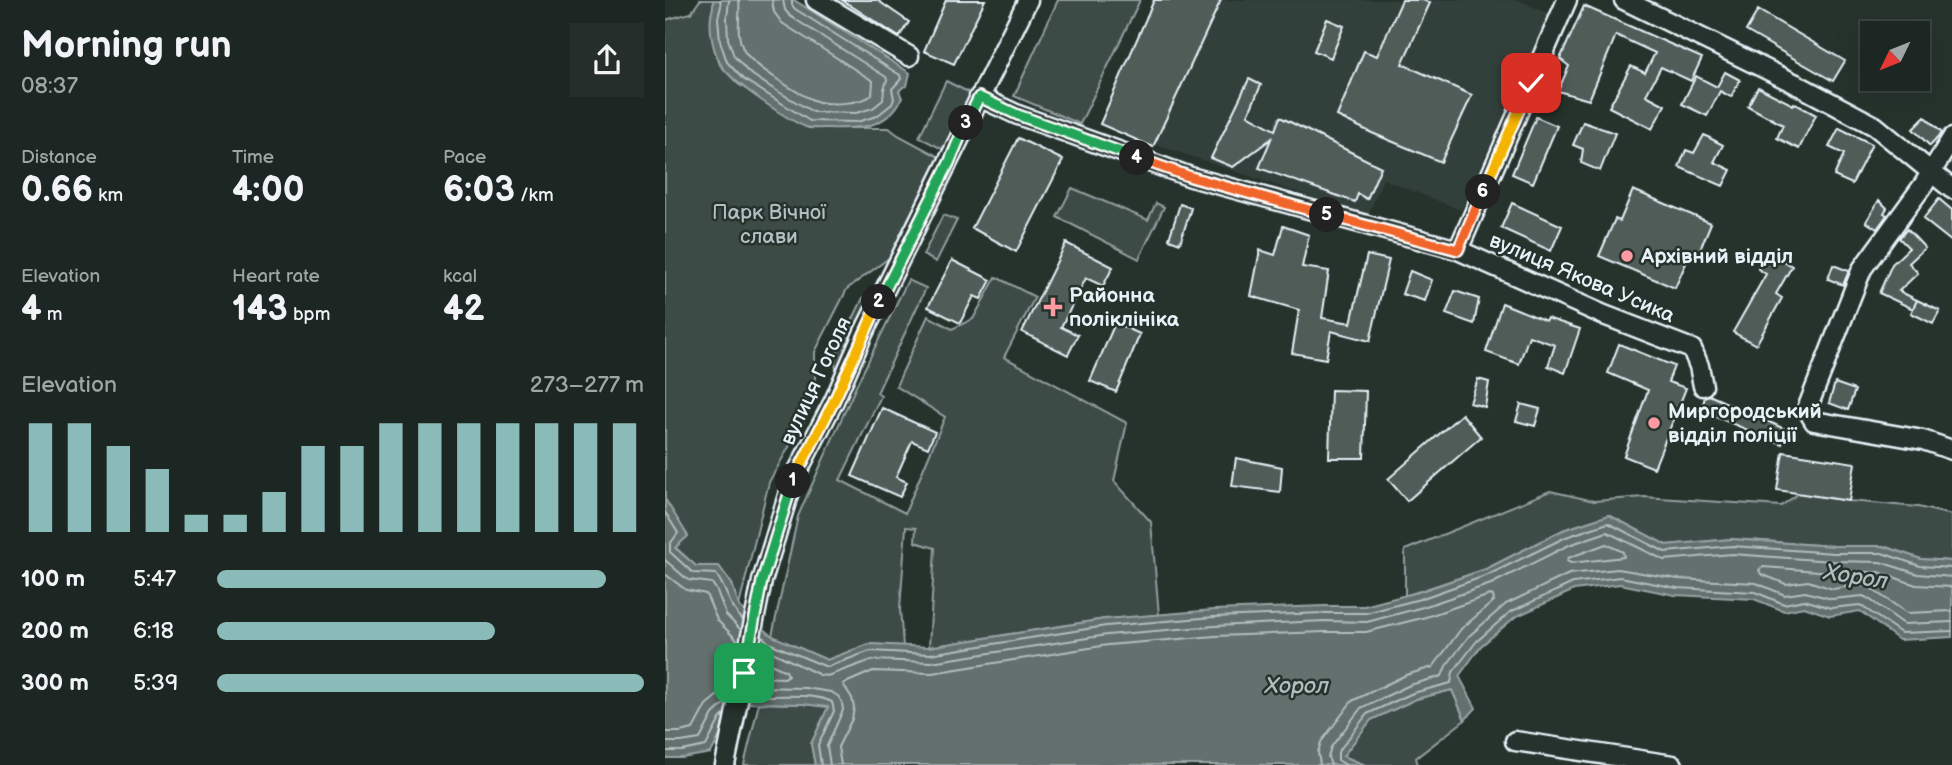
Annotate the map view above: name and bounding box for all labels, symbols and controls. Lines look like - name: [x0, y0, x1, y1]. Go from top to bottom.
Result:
- north arrow: [1860, 21, 1930, 91]
- map controls: [1860, 21, 1930, 91]
- text: Morning run: [21, 23, 232, 68]
- button: share: [570, 23, 644, 97]
- pin: [1501, 53, 1561, 113]
- icon: check: [1512, 64, 1550, 102]
- text: 08:37: [21, 72, 78, 100]
- pin: 3: [949, 106, 983, 140]
- text: 3: [960, 111, 971, 134]
- pin: 4: [1119, 140, 1155, 176]
- text: Distance: [21, 146, 97, 169]
- text: Time: [232, 146, 274, 169]
- text: Pace: [443, 146, 486, 169]
- text: 4: [1131, 146, 1142, 169]
- text: 0.66: [21, 169, 93, 212]
- text: 4:00: [232, 169, 305, 212]
- text: 6:03: [443, 169, 515, 212]
- pin: 6: [1465, 174, 1501, 210]
- text: 6: [1477, 180, 1488, 203]
- text: km: [93, 184, 123, 207]
- text: /km: [515, 184, 554, 207]
- pin: 5: [1309, 198, 1345, 232]
- park label: Парк Вічної слави: [712, 200, 827, 249]
- text: 5: [1321, 203, 1332, 226]
- street label: вулиця Якова Усика: [1486, 228, 1679, 329]
- place label: Архівний відділ: [1640, 244, 1793, 269]
- marker: Архівний відділ: [1619, 248, 1635, 264]
- text: Elevation: [21, 265, 100, 288]
- text: Heart rate: [232, 265, 320, 288]
- text: kcal: [443, 265, 477, 288]
- place label: Районна поліклініка: [1069, 283, 1180, 332]
- pin: 2: [861, 284, 897, 320]
- text: 4: [21, 288, 42, 331]
- text: 143: [232, 288, 288, 331]
- text: 42: [443, 288, 485, 331]
- text: 2: [873, 290, 884, 313]
- marker: Районна поліклініка: [1043, 297, 1063, 317]
- text: m: [42, 303, 62, 326]
- text: bpm: [288, 303, 330, 326]
- street label: вулиця Гоголя: [775, 313, 857, 449]
- text: Elevation: [21, 371, 117, 399]
- text: 273–277 m: [530, 371, 644, 399]
- place label: Миргородський відділ поліції: [1668, 399, 1822, 448]
- marker: Миргородський відділ поліції: [1646, 415, 1662, 431]
- pin: 1: [775, 463, 811, 498]
- text: 1: [789, 469, 797, 492]
- water label: Хорол: [1821, 558, 1890, 596]
- text: 100 m: [21, 565, 85, 593]
- text: 5:47: [133, 565, 176, 593]
- text: 200 m: [21, 617, 89, 645]
- text: 6:18: [133, 617, 174, 645]
- pin: [714, 643, 774, 703]
- icon: arrive: [725, 654, 763, 692]
- text: 300 m: [21, 669, 89, 697]
- text: 5:39: [133, 669, 178, 697]
- water label: Хорол: [1264, 672, 1329, 700]

